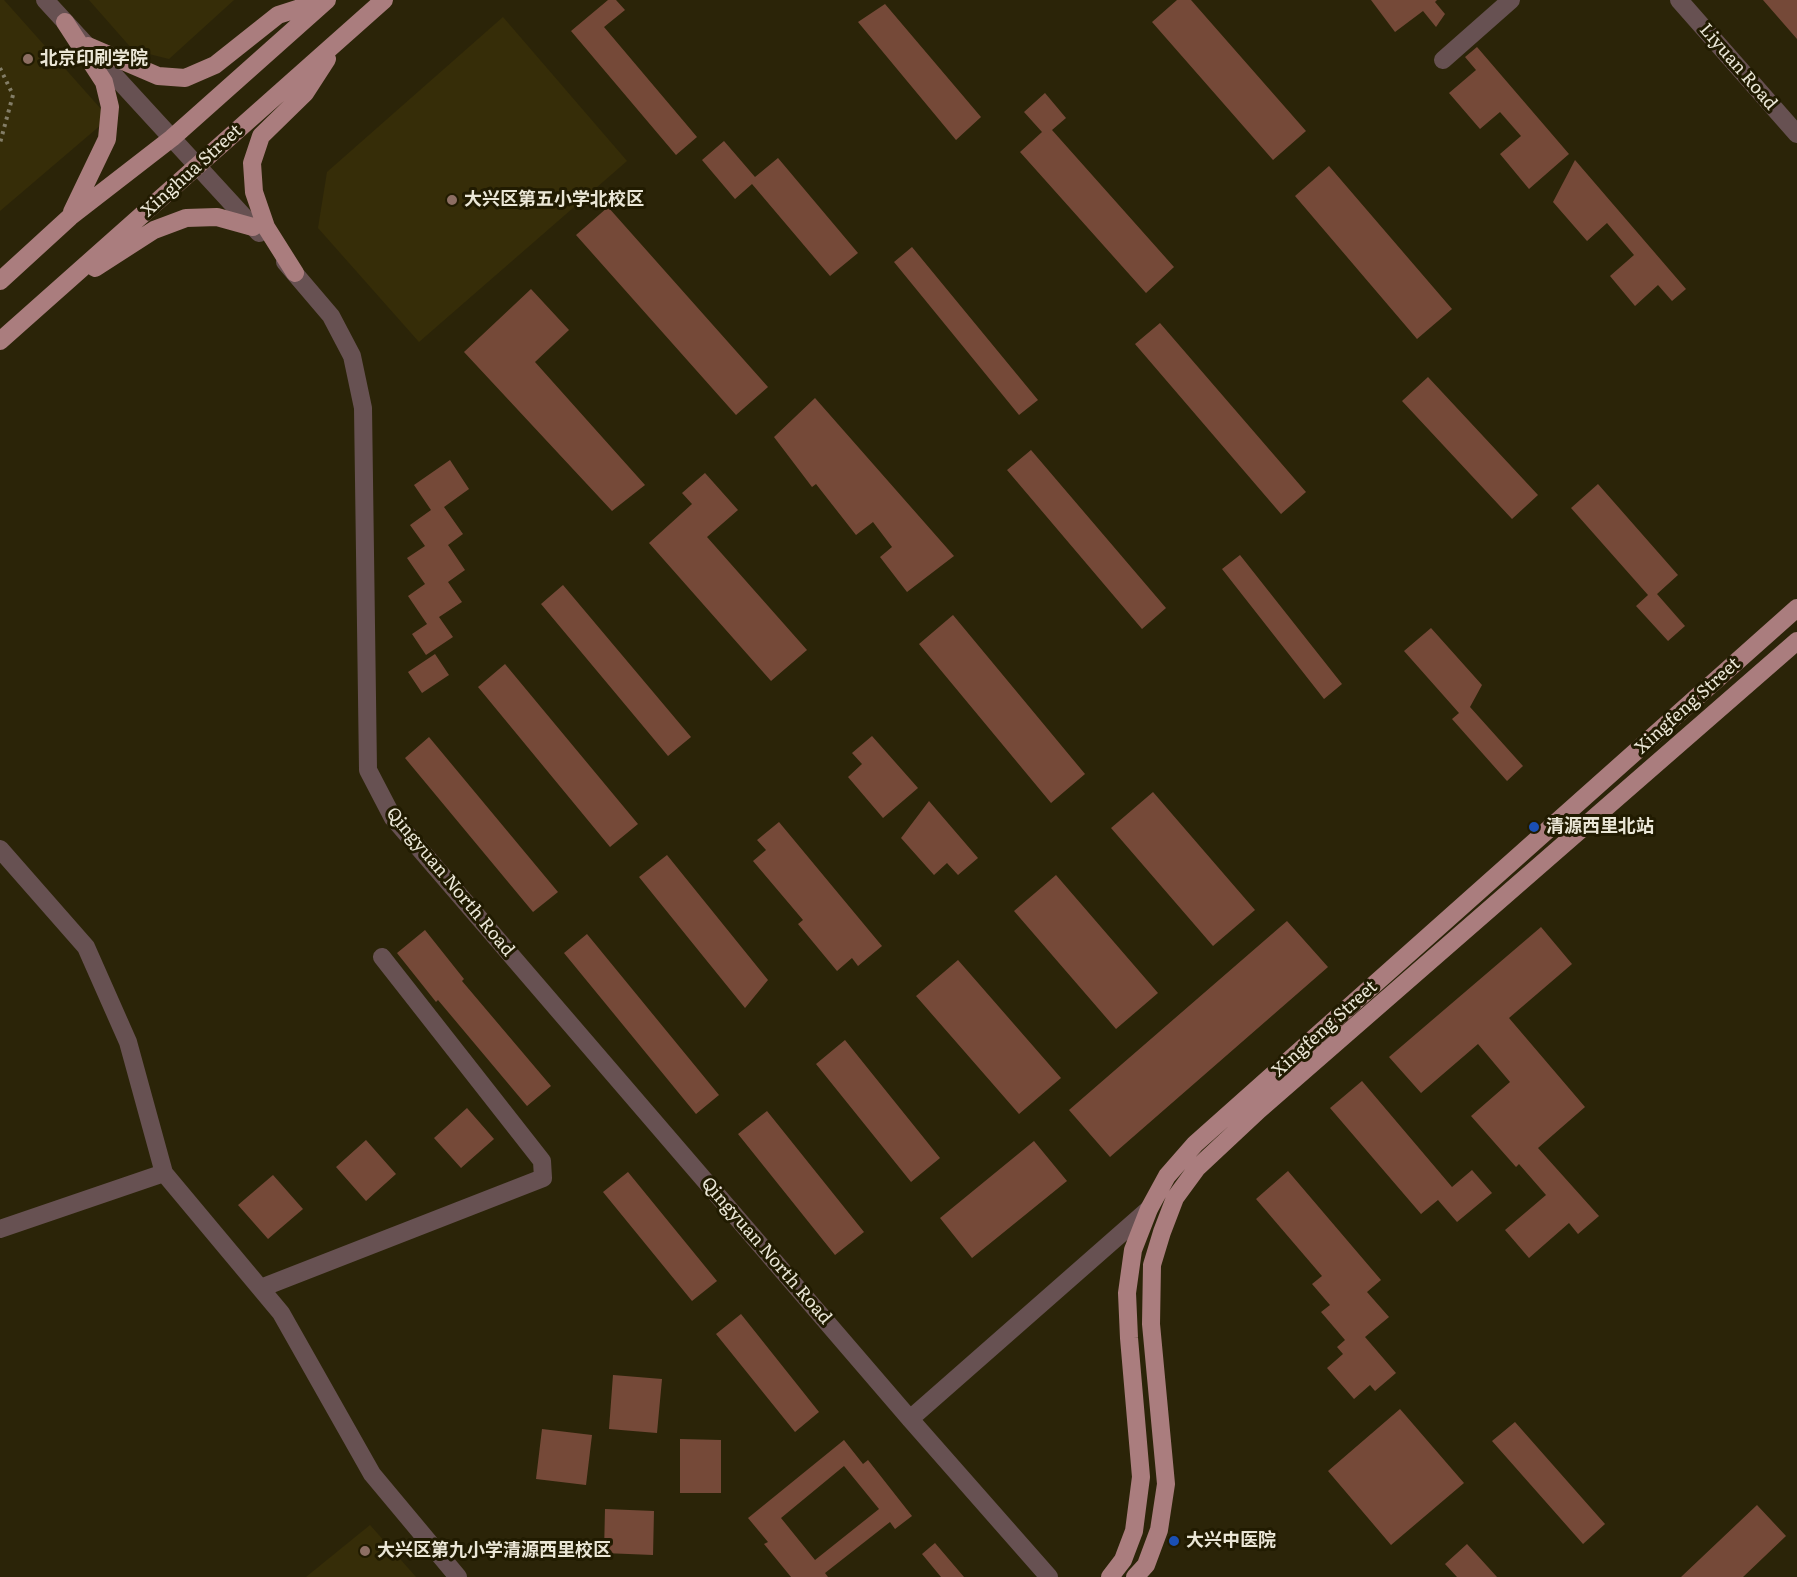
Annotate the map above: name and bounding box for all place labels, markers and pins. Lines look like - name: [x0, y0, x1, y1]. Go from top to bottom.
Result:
- place label: 北京印刷学院: [40, 48, 148, 70]
- marker: 北京印刷学院: [21, 52, 35, 66]
- place label: 大兴区第五小学北校区: [464, 189, 644, 211]
- marker: 大兴区第五小学北校区: [445, 193, 459, 207]
- place label: 清源西里北站: [1546, 816, 1654, 838]
- marker: 清源西里北站: [1527, 820, 1541, 834]
- place label: 大兴中医院: [1186, 1530, 1276, 1552]
- marker: 大兴中医院: [1167, 1534, 1181, 1548]
- place label: 大兴区第九小学清源西里校区: [377, 1540, 611, 1562]
- marker: 大兴区第九小学清源西里校区: [358, 1544, 372, 1558]

